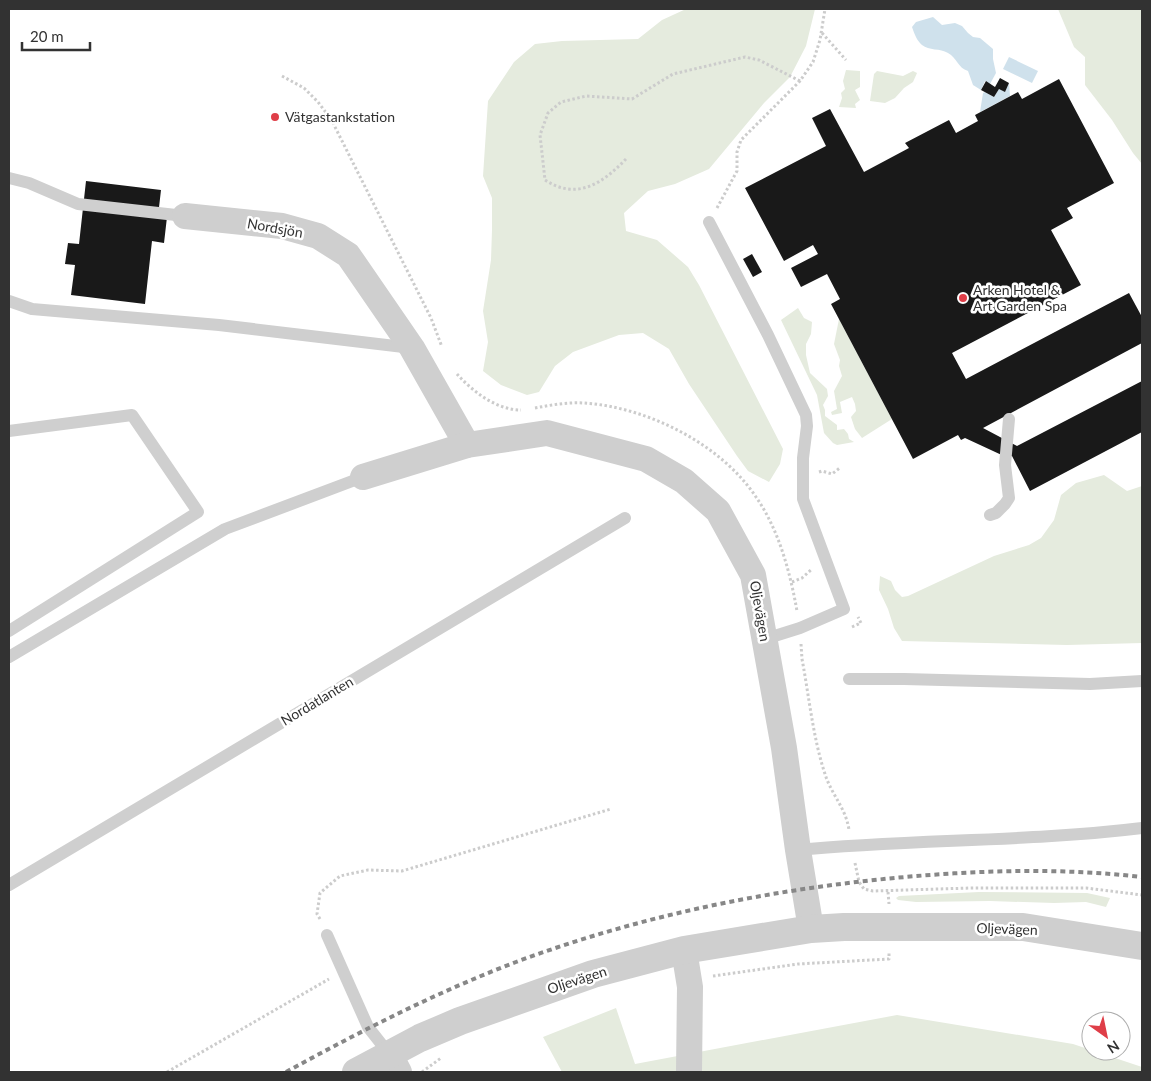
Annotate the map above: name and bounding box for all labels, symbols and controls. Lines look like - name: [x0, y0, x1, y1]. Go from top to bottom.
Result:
- scale bar: [22, 20, 90, 52]
- text: 20 m: [30, 27, 64, 45]
- place label: Vätgastankstation: [285, 108, 395, 125]
- marker: Vätgastankstation: [269, 111, 281, 123]
- street label: Nordsjön: [246, 214, 304, 241]
- place label: Arken Hotel & Art Garden Spa: [973, 281, 1067, 314]
- marker: Arken Hotel & Art Garden Spa: [957, 292, 969, 304]
- street label: Oljevägen: [747, 579, 774, 643]
- street label: Nordatlanten: [278, 672, 356, 729]
- street label: Oljevägen: [976, 919, 1038, 938]
- street label: Oljevägen: [545, 962, 609, 997]
- north arrow: [1081, 1011, 1131, 1061]
- text: N: [1104, 1037, 1123, 1057]

